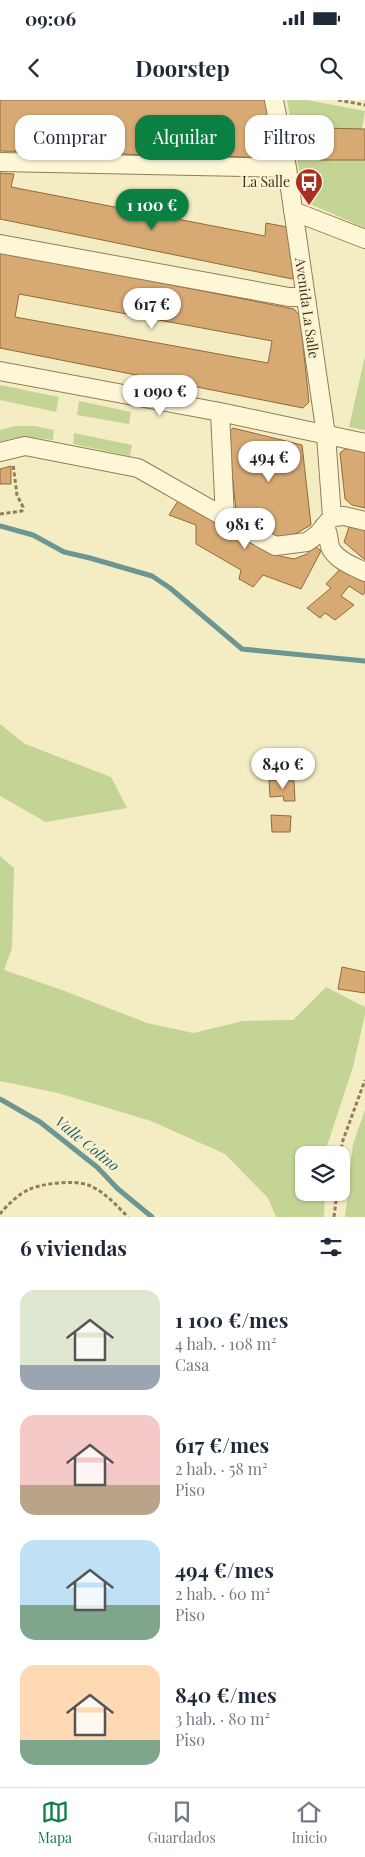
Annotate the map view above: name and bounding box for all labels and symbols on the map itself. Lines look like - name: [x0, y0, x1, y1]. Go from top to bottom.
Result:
- bus stop icon: La Salle: [294, 167, 324, 206]
- place label: La Salle: [242, 172, 290, 191]
- pin: 1 100 €: [106, 188, 198, 231]
- street label: Avenida La Salle: [291, 255, 324, 360]
- pin: 617 €: [117, 288, 187, 330]
- pin: 1 090 €: [114, 374, 206, 417]
- pin: 494 €: [234, 440, 304, 483]
- pin: 981 €: [210, 508, 280, 550]
- pin: 840 €: [248, 748, 318, 790]
- water label: Valle Colino: [51, 1111, 124, 1175]

